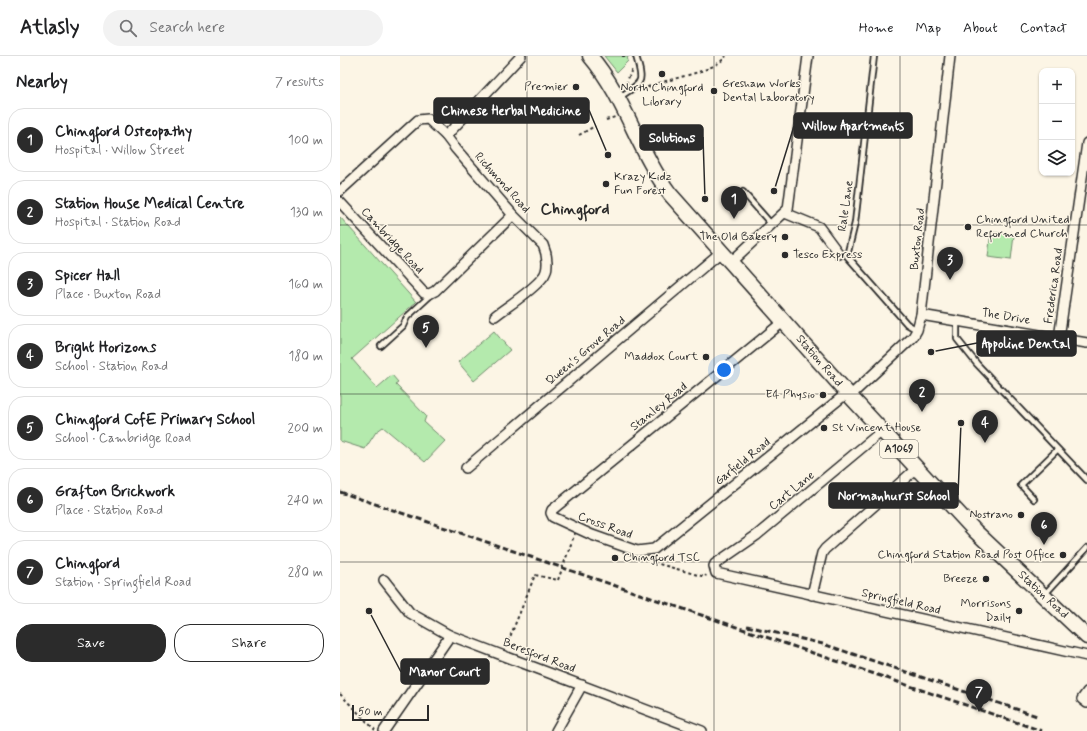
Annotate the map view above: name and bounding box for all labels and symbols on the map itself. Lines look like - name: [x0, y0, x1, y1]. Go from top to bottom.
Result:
- marker: North Chingford Library: [657, 69, 667, 79]
- place label: Gresham Works Dental Laboratory: [722, 76, 815, 106]
- place label: Premier: [524, 79, 568, 95]
- place label: North Chingford Library: [621, 80, 703, 110]
- marker: Premier: [571, 82, 581, 92]
- marker: Gresham Works Dental Laboratory: [709, 86, 719, 96]
- callout: Chinese Herbal Medicine: [434, 98, 589, 123]
- text: Chinese Herbal Medicine: [441, 103, 581, 120]
- callout: Willow Apartments: [794, 113, 912, 138]
- text: Willow Apartments: [801, 118, 904, 136]
- callout: Solutions: [640, 125, 703, 150]
- text: Solutions: [649, 130, 696, 147]
- street label: Richmond Road: [470, 149, 534, 217]
- place label: Krazy Kidz Fun Forest: [614, 169, 672, 199]
- marker: Krazy Kidz Fun Forest: [601, 179, 611, 189]
- street label: Rale Lane: [835, 179, 858, 233]
- pin: 1: [721, 186, 747, 219]
- district label: Chingford: [540, 199, 610, 222]
- street label: Cambridge Road: [357, 204, 427, 278]
- street label: Buxton Road: [907, 207, 929, 271]
- place label: Chingford United Reformed Church: [976, 212, 1070, 243]
- marker: Chingford United Reformed Church: [963, 222, 973, 232]
- place label: The Old Bakery: [699, 229, 777, 245]
- marker: The Old Bakery: [780, 232, 790, 242]
- place label: Tesco Express: [793, 247, 862, 263]
- pin: 3: [937, 247, 963, 280]
- street label: Frederica Road: [1041, 247, 1067, 325]
- marker: Tesco Express: [780, 250, 790, 260]
- street label: The Drive: [980, 305, 1032, 329]
- street label: Queen's Grove Road: [543, 313, 629, 389]
- pin: 5: [413, 315, 439, 348]
- callout: Appoline Dental: [977, 331, 1076, 356]
- street label: Station Road: [792, 332, 846, 390]
- text: Appoline Dental: [982, 336, 1071, 354]
- place label: Maddox Court: [624, 349, 698, 365]
- marker: Maddox Court: [701, 352, 711, 362]
- your location: [714, 360, 734, 380]
- street label: Stanley Road: [627, 379, 691, 435]
- pin: 2: [909, 379, 935, 412]
- place label: E4 Physio: [766, 387, 815, 403]
- marker: E4 Physio: [818, 390, 828, 400]
- pin: 4: [972, 410, 998, 443]
- place label: St Vincent House: [832, 420, 921, 436]
- marker: St Vincent House: [819, 423, 829, 433]
- street label: Garfield Road: [712, 435, 774, 489]
- road number: A1069: [880, 440, 918, 458]
- street label: Cart Lane: [766, 468, 818, 514]
- callout: Normanhurst School: [829, 483, 958, 508]
- text: Normanhurst School: [838, 488, 950, 505]
- place label: Nostrano: [969, 507, 1013, 523]
- street label: Cross Road: [576, 509, 634, 543]
- marker: Nostrano: [1016, 510, 1026, 520]
- pin: 6: [1031, 512, 1057, 545]
- place label: Chingford Station Road Post Office: [878, 547, 1055, 564]
- place label: Chingford TSC: [623, 550, 700, 567]
- marker: Chingford Station Road Post Office: [1058, 550, 1068, 560]
- marker: Chingford TSC: [610, 553, 620, 563]
- street label: Station Road: [1014, 567, 1072, 623]
- place label: Breeze: [943, 571, 978, 587]
- marker: Breeze: [981, 574, 991, 584]
- street label: Springfield Road: [860, 585, 942, 620]
- place label: Morrisons Daily: [961, 596, 1011, 626]
- marker: Morrisons Daily: [1014, 606, 1024, 616]
- street label: Beresford Road: [500, 635, 578, 678]
- callout: Manor Court: [401, 659, 489, 684]
- text: Manor Court: [409, 664, 482, 681]
- pin: 7: [966, 679, 992, 712]
- scale bar: [352, 703, 429, 722]

